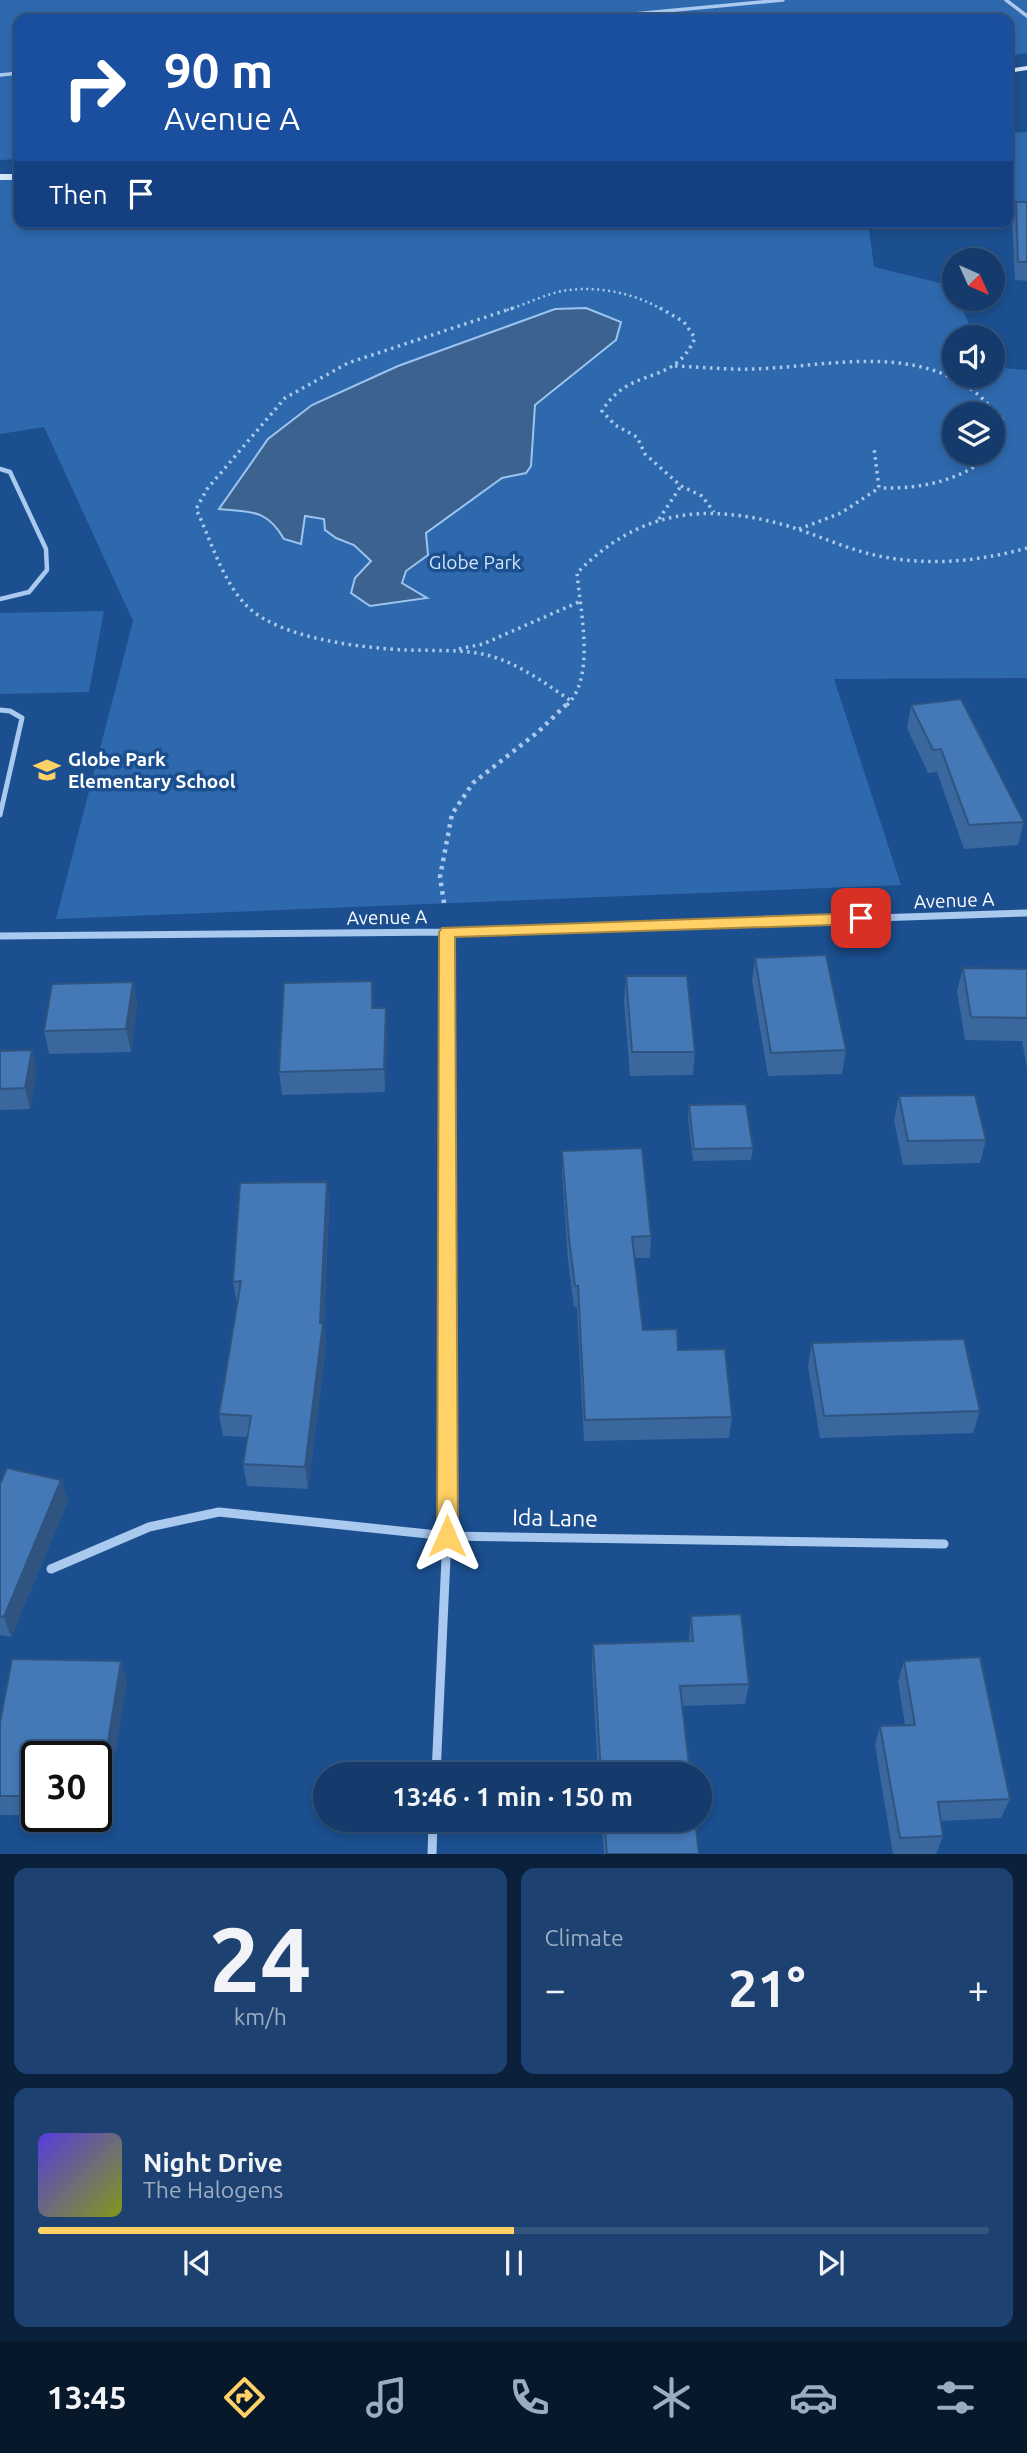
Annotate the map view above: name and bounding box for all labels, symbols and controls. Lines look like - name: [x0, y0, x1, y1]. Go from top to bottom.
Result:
- icon: right: [49, 42, 140, 133]
- text: 90 m: [164, 42, 273, 97]
- text: Avenue A: [164, 100, 300, 136]
- icon: arrive: [122, 175, 160, 213]
- text: Then: [49, 180, 108, 209]
- north arrow: [942, 248, 1004, 312]
- map controls: [942, 248, 1005, 465]
- button: sound: [942, 325, 1005, 388]
- button: layers: [942, 402, 1005, 465]
- park label: Globe Park: [429, 551, 522, 573]
- place label: Globe Park Elementary School: [68, 748, 236, 792]
- school or university icon: Globe Park Elementary School: [32, 755, 62, 785]
- pin: [831, 888, 891, 948]
- street label: Avenue A: [913, 888, 995, 912]
- icon: arrive: [842, 899, 880, 937]
- street label: Avenue A: [346, 905, 428, 929]
- position arrow: [410, 1499, 484, 1573]
- street label: Ida Lane: [512, 1504, 598, 1531]
- speed limit sign: 30: [21, 1741, 112, 1832]
- text: 13:46 · 1 min · 150 m: [392, 1782, 633, 1811]
- text: 24: [209, 1907, 312, 2009]
- text: Climate: [545, 1925, 624, 1950]
- text: 21°: [728, 1959, 805, 2017]
- text: −: [545, 1968, 566, 2010]
- text: +: [968, 1968, 989, 2010]
- text: km/h: [234, 2004, 287, 2029]
- text: Night Drive: [143, 2148, 283, 2177]
- text: The Halogens: [143, 2177, 283, 2202]
- icon: previous: [178, 2244, 216, 2282]
- icon: pause: [495, 2244, 533, 2282]
- icon: next: [812, 2244, 850, 2282]
- icon: directions: [220, 2373, 269, 2422]
- icon: music: [362, 2373, 411, 2422]
- icon: phone: [505, 2373, 554, 2422]
- icon: climate: [647, 2373, 696, 2422]
- icon: car: [789, 2373, 838, 2422]
- icon: filters: [931, 2373, 980, 2422]
- text: 13:45: [47, 2379, 127, 2415]

